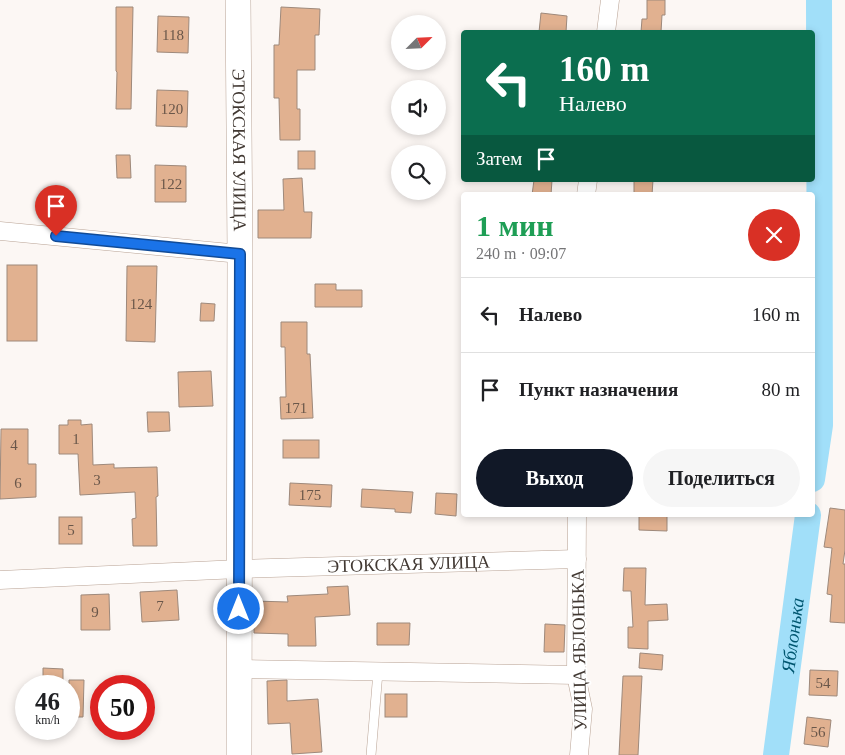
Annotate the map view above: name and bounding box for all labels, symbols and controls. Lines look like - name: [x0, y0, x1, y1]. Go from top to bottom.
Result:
- north arrow: [391, 15, 446, 70]
- map controls: [391, 15, 446, 200]
- house number: 118: [162, 27, 184, 43]
- icon: left: [476, 50, 541, 115]
- text: 160 m: [559, 50, 649, 89]
- street label: ЭТОКСКАЯ УЛИЦА: [229, 69, 250, 231]
- button: sound: [391, 80, 446, 135]
- text: Налево: [559, 91, 627, 116]
- house number: 120: [161, 101, 183, 117]
- button: search: [391, 145, 446, 200]
- icon: arrive: [532, 145, 560, 173]
- text: Затем: [476, 148, 522, 169]
- house number: 122: [160, 176, 182, 192]
- pin: [35, 185, 77, 236]
- icon: arrive: [42, 192, 70, 220]
- text: 1 мин: [476, 209, 554, 242]
- button: close: [748, 209, 800, 261]
- text: 240 m · 09:07: [476, 245, 566, 262]
- house number: 124: [130, 296, 153, 312]
- icon: left: [476, 301, 504, 329]
- text: Налево: [519, 304, 582, 325]
- text: 160 m: [752, 304, 800, 325]
- icon: arrive: [476, 376, 504, 404]
- text: Пункт назначения: [519, 379, 678, 400]
- text: 80 m: [761, 379, 800, 400]
- house number: 171: [285, 400, 307, 416]
- house number: 1: [72, 431, 80, 447]
- house number: 4: [10, 437, 18, 453]
- button: Выход: [476, 449, 633, 507]
- button: Поделиться: [643, 449, 800, 507]
- house number: 3: [93, 472, 101, 488]
- house number: 6: [14, 475, 22, 491]
- house number: 175: [299, 487, 321, 503]
- house number: 5: [67, 522, 75, 538]
- street label: ЭТОКСКАЯ УЛИЦА: [327, 552, 490, 576]
- street label: УЛИЦА ЯБЛОНЬКА: [568, 569, 590, 731]
- position arrow: [212, 582, 264, 634]
- water label: Яблонька: [777, 596, 808, 675]
- house number: 7: [156, 598, 164, 614]
- house number: 9: [91, 604, 99, 620]
- speed limit sign: 50: [90, 675, 155, 740]
- house number: 54: [816, 675, 831, 691]
- text: 46: [35, 688, 60, 715]
- text: km/h: [35, 713, 60, 727]
- house number: 56: [811, 724, 826, 740]

